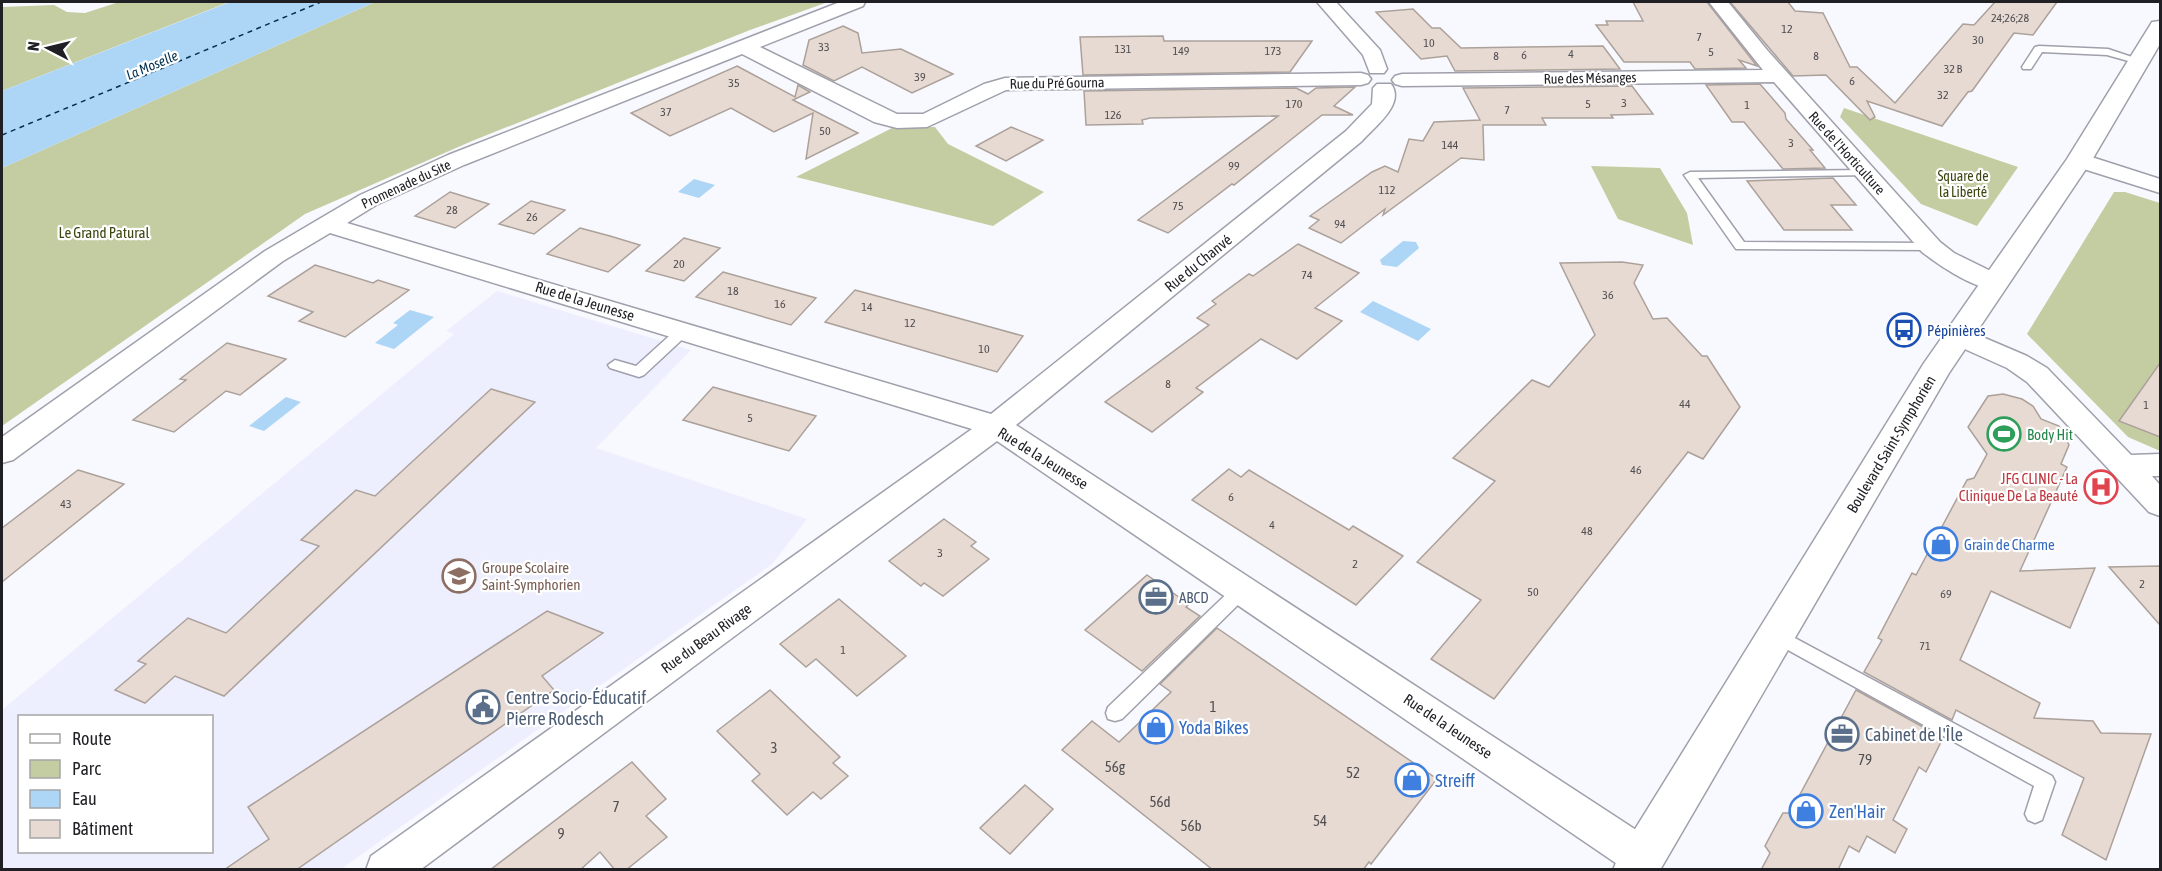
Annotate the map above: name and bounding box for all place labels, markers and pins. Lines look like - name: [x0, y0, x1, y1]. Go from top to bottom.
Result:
- bus stop icon: Pépinières: [1886, 312, 1922, 348]
- place label: Pépinières: [1927, 322, 1986, 339]
- sports icon: Body Hit: [1986, 416, 2022, 452]
- place label: Body Hit: [2027, 426, 2073, 443]
- hospital icon: JFG CLINIC - La Clinique De La Beauté: [2083, 469, 2119, 505]
- place label: JFG CLINIC - La Clinique De La Beauté: [1959, 470, 2078, 504]
- shop icon: Grain de Charme: [1923, 526, 1959, 562]
- place label: Grain de Charme: [1964, 536, 2055, 553]
- school or university icon: Groupe Scolaire Saint-Symphorien: [441, 558, 477, 594]
- place label: Groupe Scolaire Saint-Symphorien: [482, 559, 581, 593]
- office icon: ABCD: [1138, 579, 1174, 615]
- place label: ABCD: [1179, 589, 1209, 606]
- place label: Centre Socio-Éducatif Pierre Rodesch: [506, 687, 646, 729]
- public building icon: Centre Socio-Éducatif Pierre Rodesch: [465, 689, 501, 725]
- shop icon: Yoda Bikes: [1138, 709, 1174, 745]
- office icon: Cabinet de l'Île: [1824, 716, 1860, 752]
- place label: Yoda Bikes: [1179, 717, 1249, 738]
- place label: Cabinet de l'Île: [1865, 724, 1963, 745]
- shop icon: Streiff: [1394, 762, 1430, 798]
- place label: Streiff: [1435, 770, 1475, 791]
- shop icon: Zen'Hair: [1788, 793, 1824, 829]
- place label: Zen'Hair: [1829, 801, 1886, 822]

